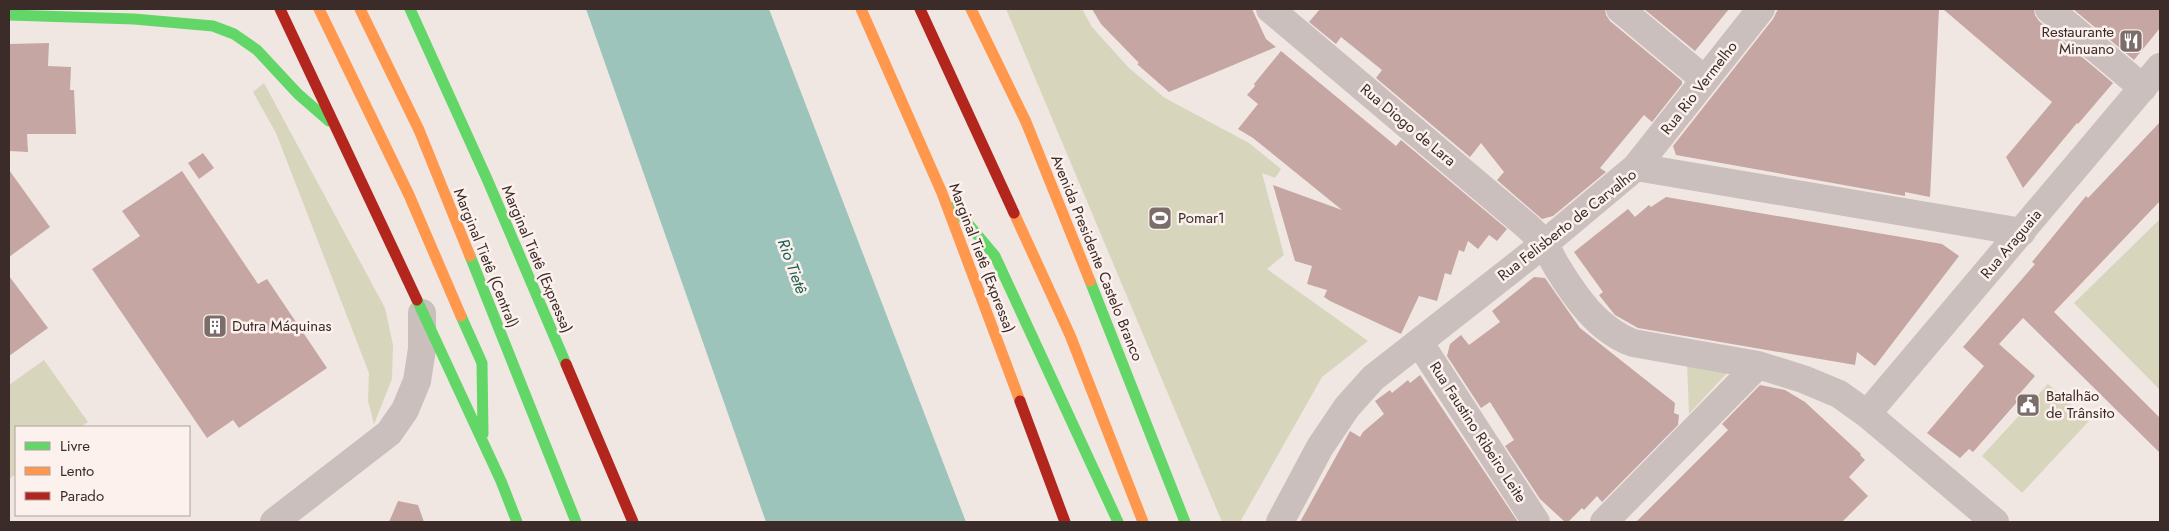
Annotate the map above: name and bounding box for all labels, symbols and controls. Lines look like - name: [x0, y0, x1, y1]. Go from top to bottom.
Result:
- place label: Restaurante Minuano: [2042, 21, 2114, 60]
- restaurant icon: Restaurante Minuano: [2118, 28, 2144, 54]
- street label: Rua Rio Vermelho: [1655, 37, 1743, 139]
- street label: Rua Diogo de Lara: [1355, 78, 1461, 172]
- street label: Avenida Presidente Castelo Branco: [1045, 152, 1149, 364]
- street label: Rua Felisberto de Carvalho: [1493, 164, 1641, 286]
- street label: Marginal Tietê (Expressa): [943, 180, 1021, 336]
- street label: Marginal Tietê (Expressa): [496, 182, 578, 336]
- street label: Marginal Tietê (Central): [448, 185, 524, 331]
- street label: Rua Araguaia: [1975, 204, 2047, 284]
- sports icon: Pomar1: [1147, 205, 1173, 231]
- place label: Pomar1: [1178, 207, 1225, 229]
- water label: Rio Tietê: [772, 235, 813, 297]
- building icon: Dutra Máquinas: [202, 313, 228, 339]
- place label: Dutra Máquinas: [232, 315, 331, 337]
- street label: Rua Faustino Ribeiro Leite: [1424, 357, 1532, 507]
- place label: Batalhão de Trânsito: [2046, 385, 2115, 424]
- public building icon: Batalhão de Trânsito: [2015, 392, 2041, 418]
- legend: [15, 426, 190, 516]
- text: Livre: [60, 435, 90, 457]
- text: Lento: [60, 460, 94, 482]
- text: Parado: [60, 485, 104, 507]

